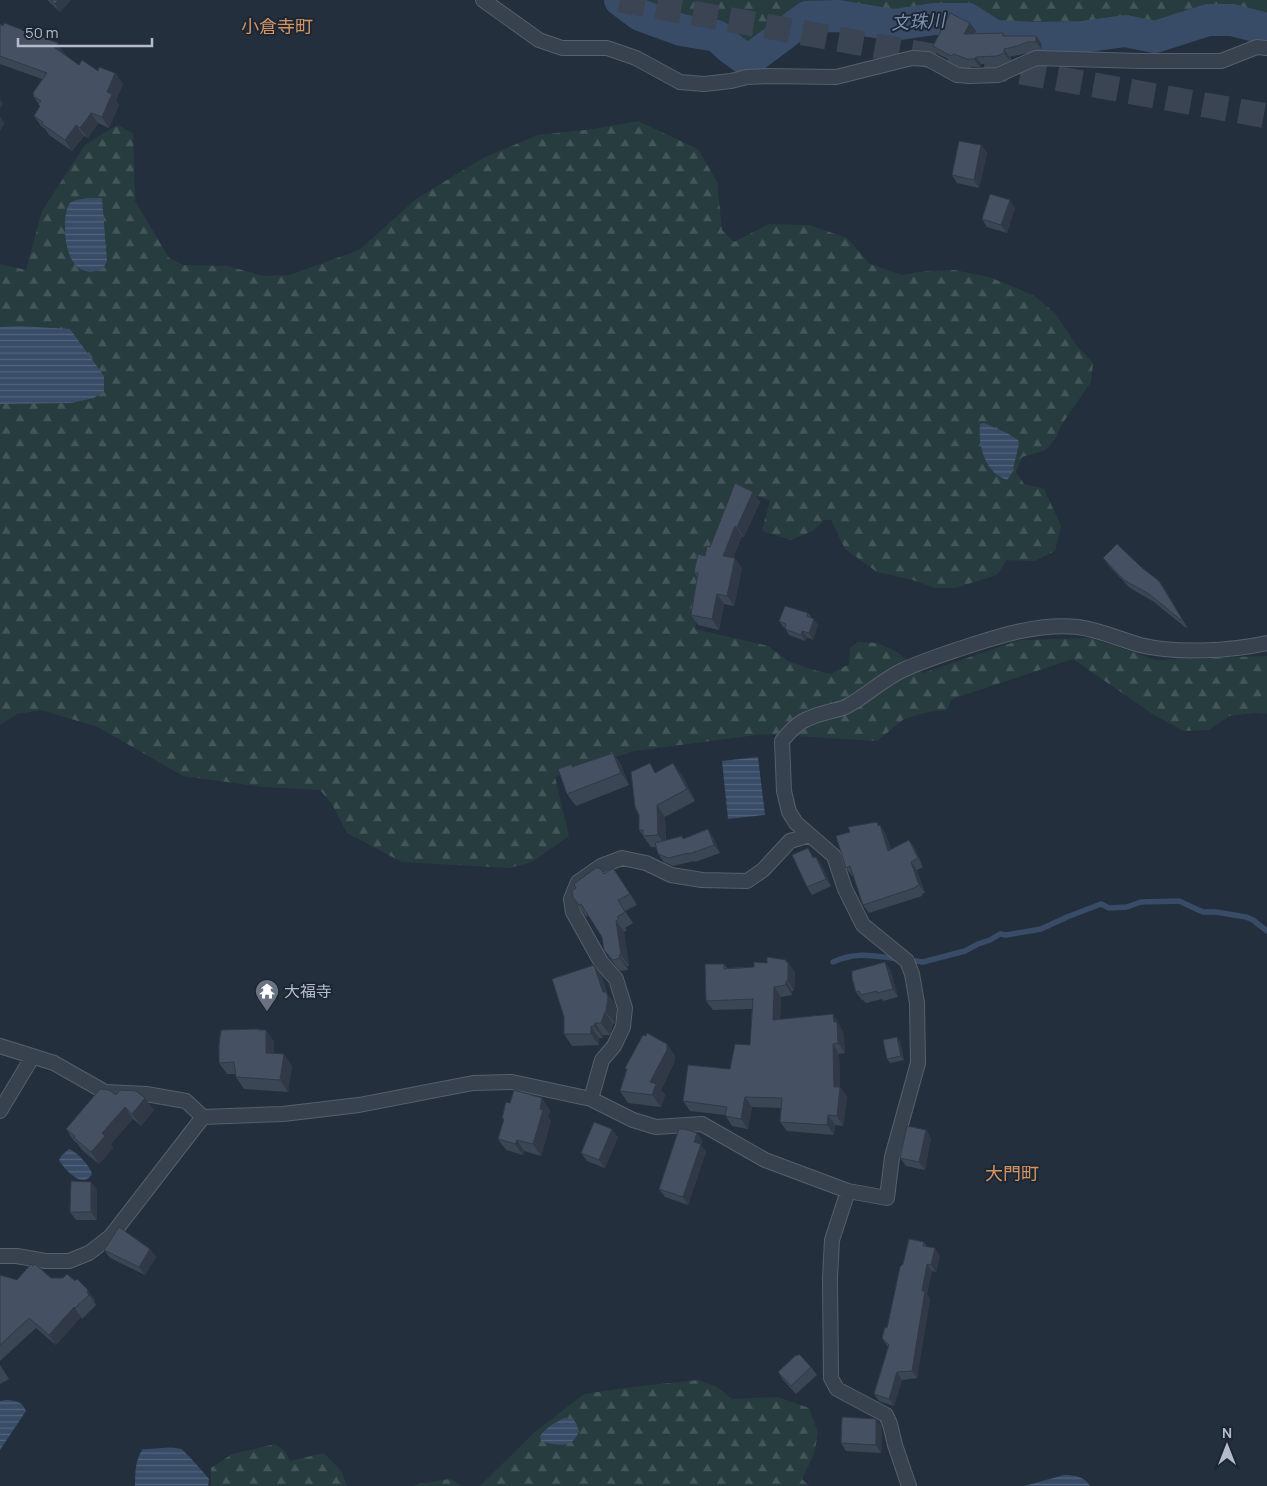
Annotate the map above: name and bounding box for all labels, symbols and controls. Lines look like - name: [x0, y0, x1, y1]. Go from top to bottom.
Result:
- water label: 文珠川: [890, 7, 948, 34]
- district label: 小倉寺町: [241, 14, 313, 38]
- scale bar: [18, 15, 151, 47]
- text: 50 m: [25, 22, 59, 43]
- temple icon: 大福寺: [254, 978, 280, 1012]
- place label: 大福寺: [284, 980, 332, 1002]
- district label: 大門町: [985, 1161, 1039, 1185]
- north arrow: [1202, 1421, 1252, 1471]
- text: N: [1222, 1423, 1232, 1442]

